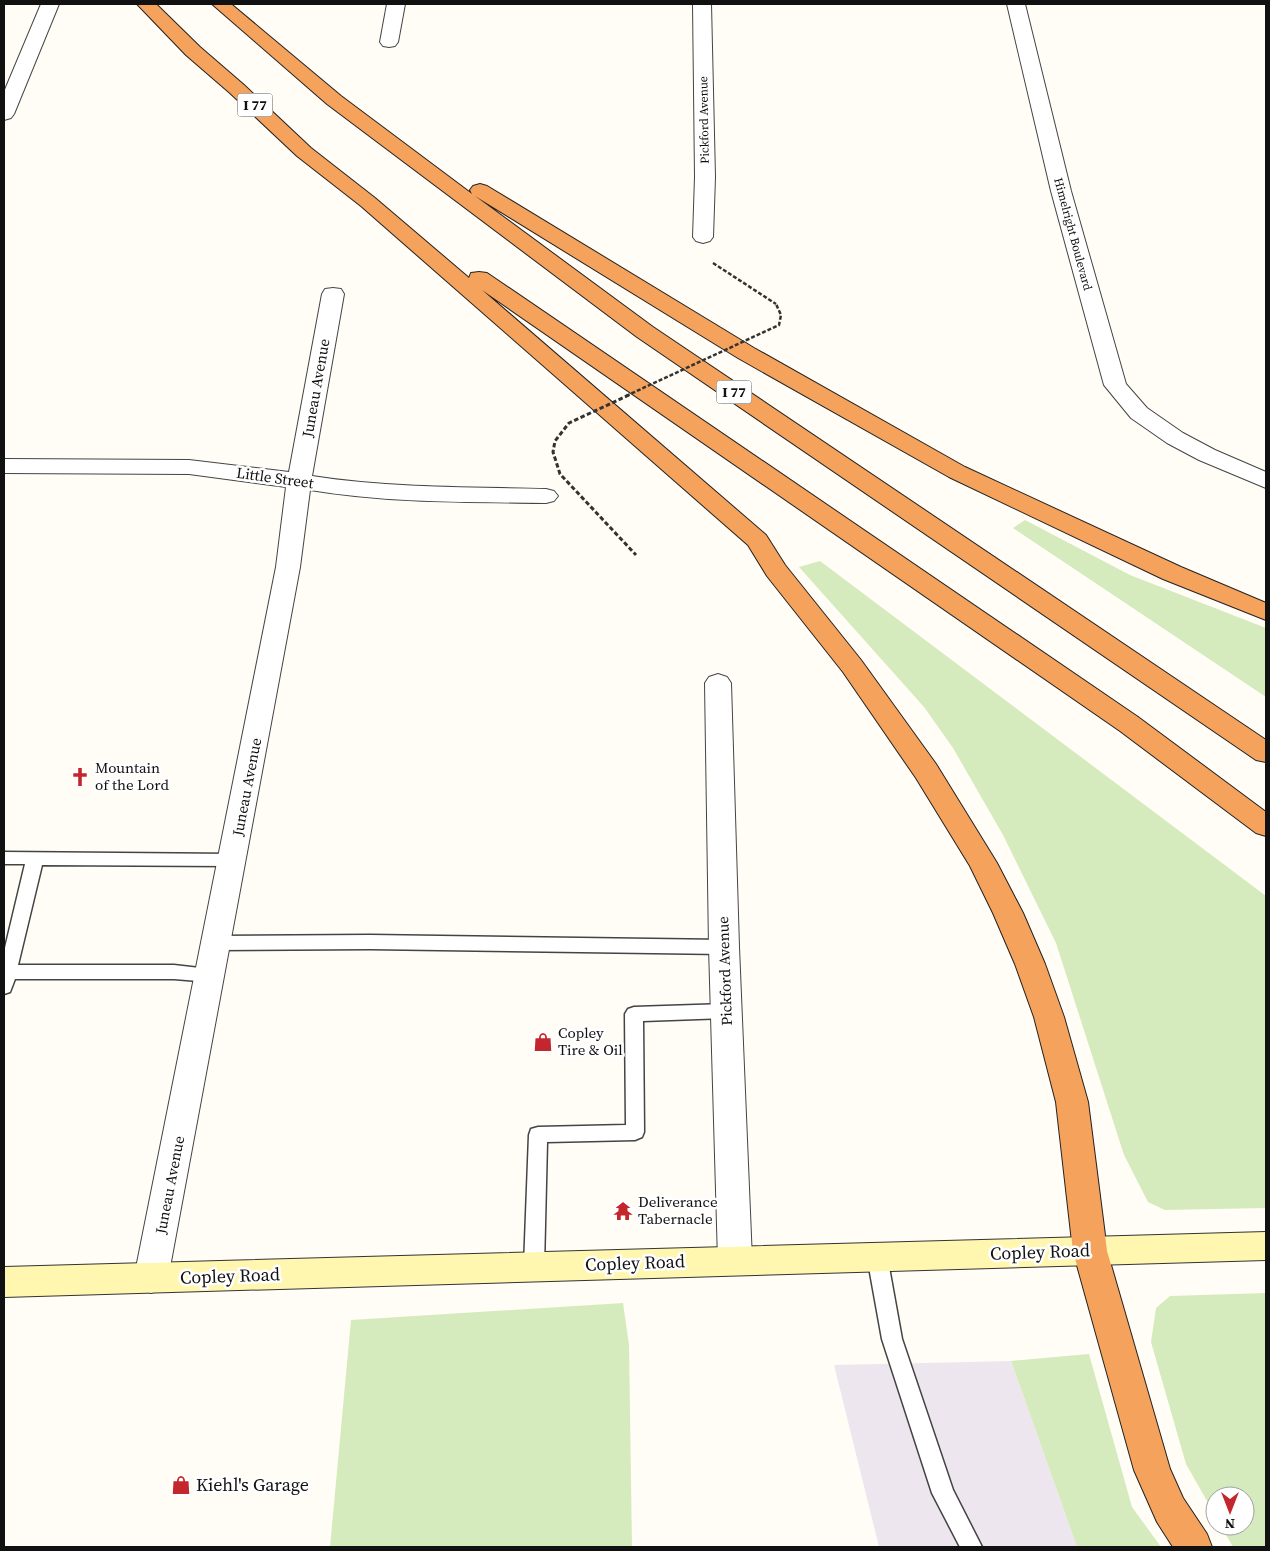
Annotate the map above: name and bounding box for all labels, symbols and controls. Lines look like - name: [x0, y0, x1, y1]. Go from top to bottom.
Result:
- street label: Pickford Avenue: [695, 76, 713, 164]
- road number: I 77: [238, 94, 272, 116]
- street label: Himelright Boulevard: [1050, 176, 1096, 292]
- street label: Juneau Avenue: [296, 337, 335, 440]
- road number: I 77: [716, 381, 752, 404]
- street label: Little Street: [235, 462, 315, 493]
- street label: Juneau Avenue: [227, 736, 266, 839]
- place label: Mountain of the Lord: [95, 757, 169, 795]
- church icon: Mountain of the Lord: [69, 766, 91, 788]
- street label: Pickford Avenue: [712, 916, 737, 1026]
- place label: Copley Tire & Oil: [558, 1022, 623, 1060]
- shop icon: Copley Tire & Oil: [532, 1031, 554, 1053]
- street label: Juneau Avenue: [150, 1134, 189, 1237]
- place label: Deliverance Tabernacle: [638, 1191, 718, 1229]
- temple icon: Deliverance Tabernacle: [612, 1200, 634, 1222]
- street label: Copley Road: [990, 1237, 1090, 1266]
- street label: Copley Road: [585, 1248, 685, 1277]
- street label: Copley Road: [180, 1261, 280, 1290]
- place label: Kiehl's Garage: [196, 1472, 309, 1497]
- shop icon: Kiehl's Garage: [170, 1474, 192, 1496]
- north arrow: [1205, 1486, 1255, 1536]
- text: N: [1225, 1514, 1235, 1534]

